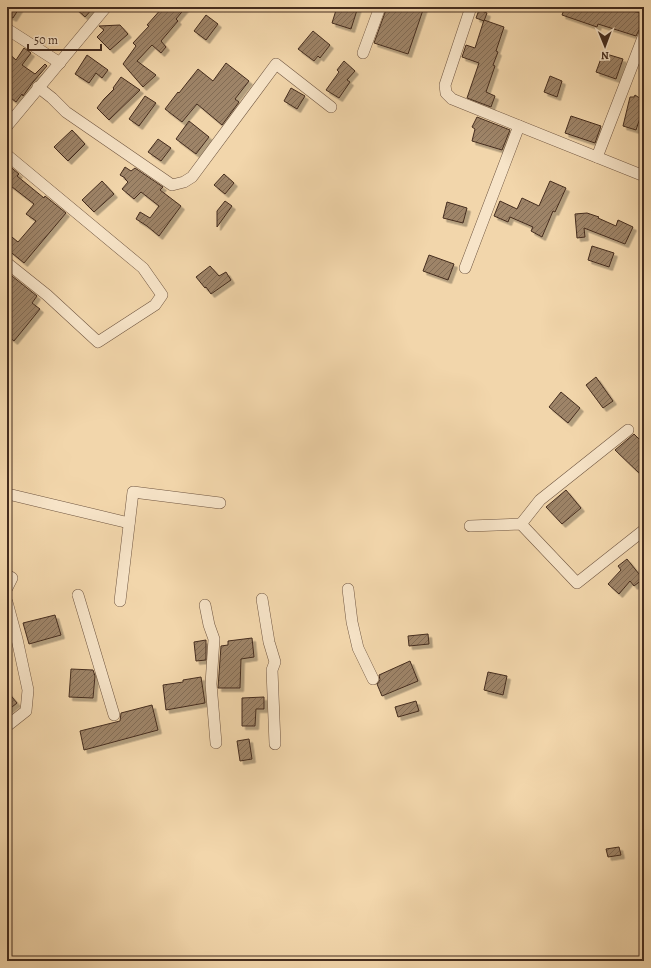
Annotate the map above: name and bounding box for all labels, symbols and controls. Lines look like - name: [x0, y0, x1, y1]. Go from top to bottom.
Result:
- scale bar: [28, 26, 101, 52]
- north arrow: [585, 26, 625, 66]
- text: 50 m: [34, 32, 58, 48]
- text: N: [601, 48, 609, 63]

